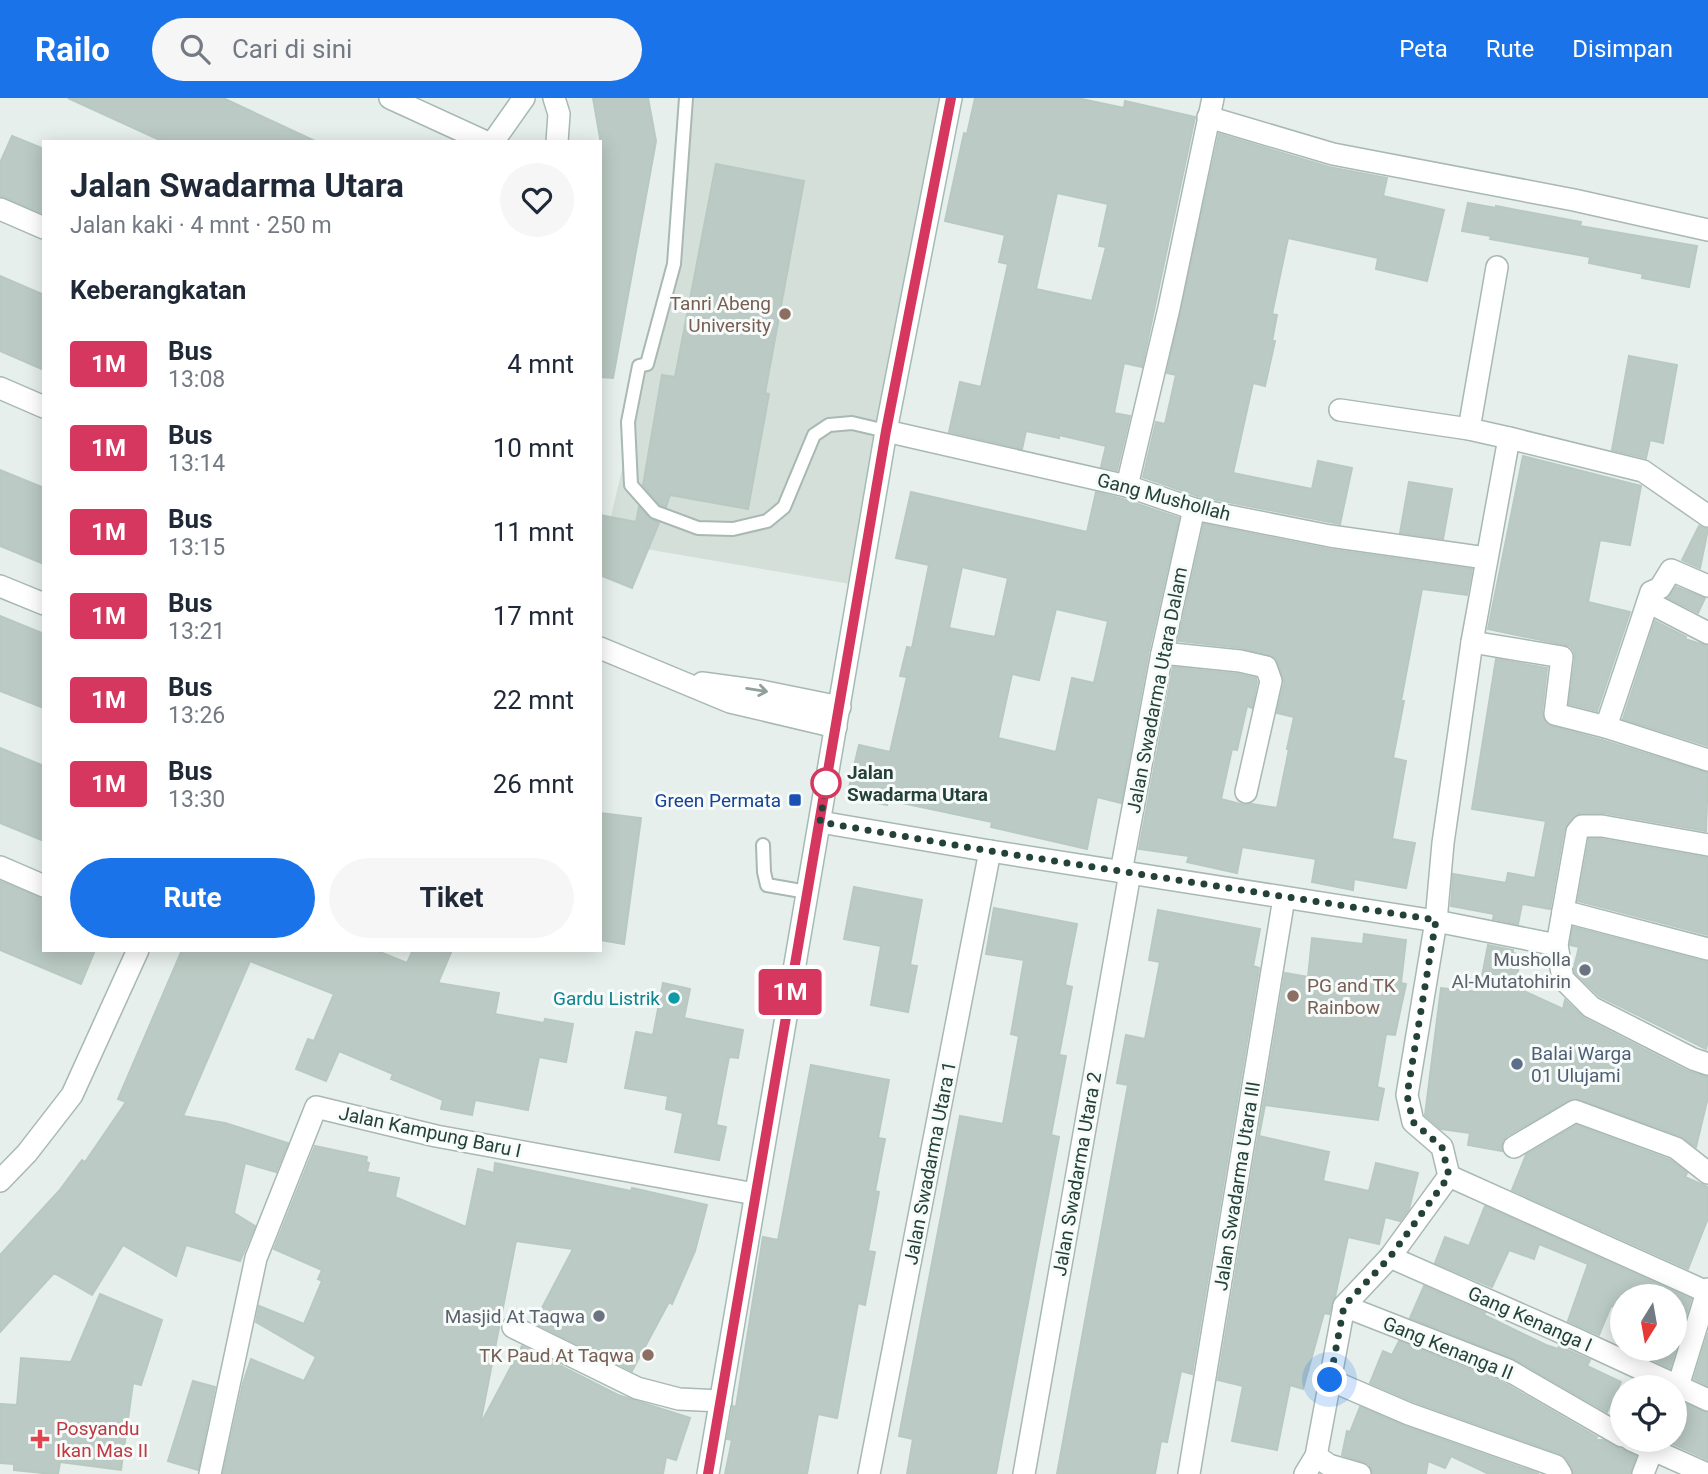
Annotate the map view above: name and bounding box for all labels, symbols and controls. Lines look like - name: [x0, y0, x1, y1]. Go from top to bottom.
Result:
- search box: [152, 18, 642, 81]
- text: Railo: [35, 30, 110, 69]
- icon: search: [176, 30, 214, 68]
- text: Cari di sini: [232, 34, 352, 64]
- text: Peta: [1399, 35, 1448, 63]
- text: Rute: [1486, 35, 1534, 63]
- text: Disimpan: [1572, 35, 1673, 63]
- button: heart: [500, 163, 574, 237]
- text: Jalan Swadarma Utara: [70, 166, 404, 205]
- text: Jalan kaki · 4 mnt · 250 m: [70, 212, 332, 239]
- text: Keberangkatan: [70, 275, 246, 305]
- place label: Tanri Abeng University: [670, 292, 771, 337]
- marker: Tanri Abeng University: [777, 306, 793, 322]
- text: Bus: [168, 336, 213, 366]
- text: 4 mnt: [507, 349, 574, 379]
- text: 1M: [91, 350, 126, 378]
- text: 13:08: [168, 366, 225, 393]
- text: Bus: [168, 420, 213, 450]
- text: 10 mnt: [493, 433, 574, 463]
- text: 1M: [91, 434, 126, 462]
- text: 13:14: [168, 450, 225, 477]
- street label: Gang Mushollah: [1095, 468, 1233, 526]
- text: Bus: [168, 504, 213, 534]
- text: 11 mnt: [493, 517, 574, 547]
- text: 1M: [91, 518, 126, 546]
- text: 13:15: [168, 534, 225, 561]
- street label: Jalan Swadarma Utara Dalam: [1122, 565, 1192, 815]
- text: Bus: [168, 588, 213, 618]
- text: 17 mnt: [493, 601, 574, 631]
- text: 1M: [91, 602, 126, 630]
- text: 13:21: [168, 618, 225, 645]
- text: Bus: [168, 672, 213, 702]
- one-way arrow: [745, 684, 768, 697]
- text: 22 mnt: [493, 685, 574, 715]
- text: 1M: [91, 686, 126, 714]
- text: 13:26: [168, 702, 225, 729]
- text: Bus: [168, 756, 213, 786]
- place label: Jalan Swadarma Utara: [847, 761, 988, 806]
- marker: Jalan Swadarma Utara: [811, 768, 841, 798]
- text: 26 mnt: [493, 769, 574, 799]
- text: 1M: [91, 770, 126, 798]
- text: 13:30: [168, 786, 225, 813]
- place label: Green Permata: [655, 789, 781, 812]
- marker: Green Permata: [787, 792, 803, 808]
- button: Rute: [70, 858, 315, 938]
- button: Tiket: [329, 858, 574, 938]
- place label: Musholla Al-Mutatohirin: [1452, 948, 1571, 993]
- marker: Musholla Al-Mutatohirin: [1577, 962, 1593, 978]
- line badge: 1M: [758, 969, 822, 1015]
- place label: PG and TK Rainbow: [1307, 974, 1396, 1019]
- text: 1M: [773, 978, 807, 1006]
- place label: Gardu Listrik: [553, 987, 660, 1010]
- marker: PG and TK Rainbow: [1285, 988, 1301, 1004]
- marker: Gardu Listrik: [666, 990, 682, 1006]
- place label: Balai Warga 01 Ulujami: [1531, 1042, 1632, 1087]
- marker: Balai Warga 01 Ulujami: [1509, 1056, 1525, 1072]
- street label: Jalan Swadarma Utara 1: [899, 1059, 961, 1267]
- street label: Jalan Swadarma Utara 2: [1048, 1070, 1106, 1278]
- street label: Jalan Swadarma Utara III: [1209, 1080, 1265, 1292]
- street label: Jalan Kampung Baru I: [337, 1101, 523, 1163]
- street label: Gang Kenanga I: [1465, 1281, 1595, 1357]
- north arrow: [1610, 1284, 1687, 1362]
- map controls: [1610, 1284, 1687, 1452]
- place label: Masjid At Taqwa: [445, 1305, 585, 1328]
- marker: Masjid At Taqwa: [591, 1308, 607, 1324]
- street label: Gang Kenanga II: [1380, 1311, 1516, 1385]
- place label: TK Paud At Taqwa: [479, 1344, 634, 1367]
- marker: TK Paud At Taqwa: [640, 1347, 656, 1363]
- your location: [1312, 1362, 1347, 1397]
- button: locate: [1610, 1375, 1687, 1452]
- place label: Posyandu Ikan Mas II: [56, 1417, 148, 1462]
- marker: Posyandu Ikan Mas II: [30, 1429, 50, 1449]

